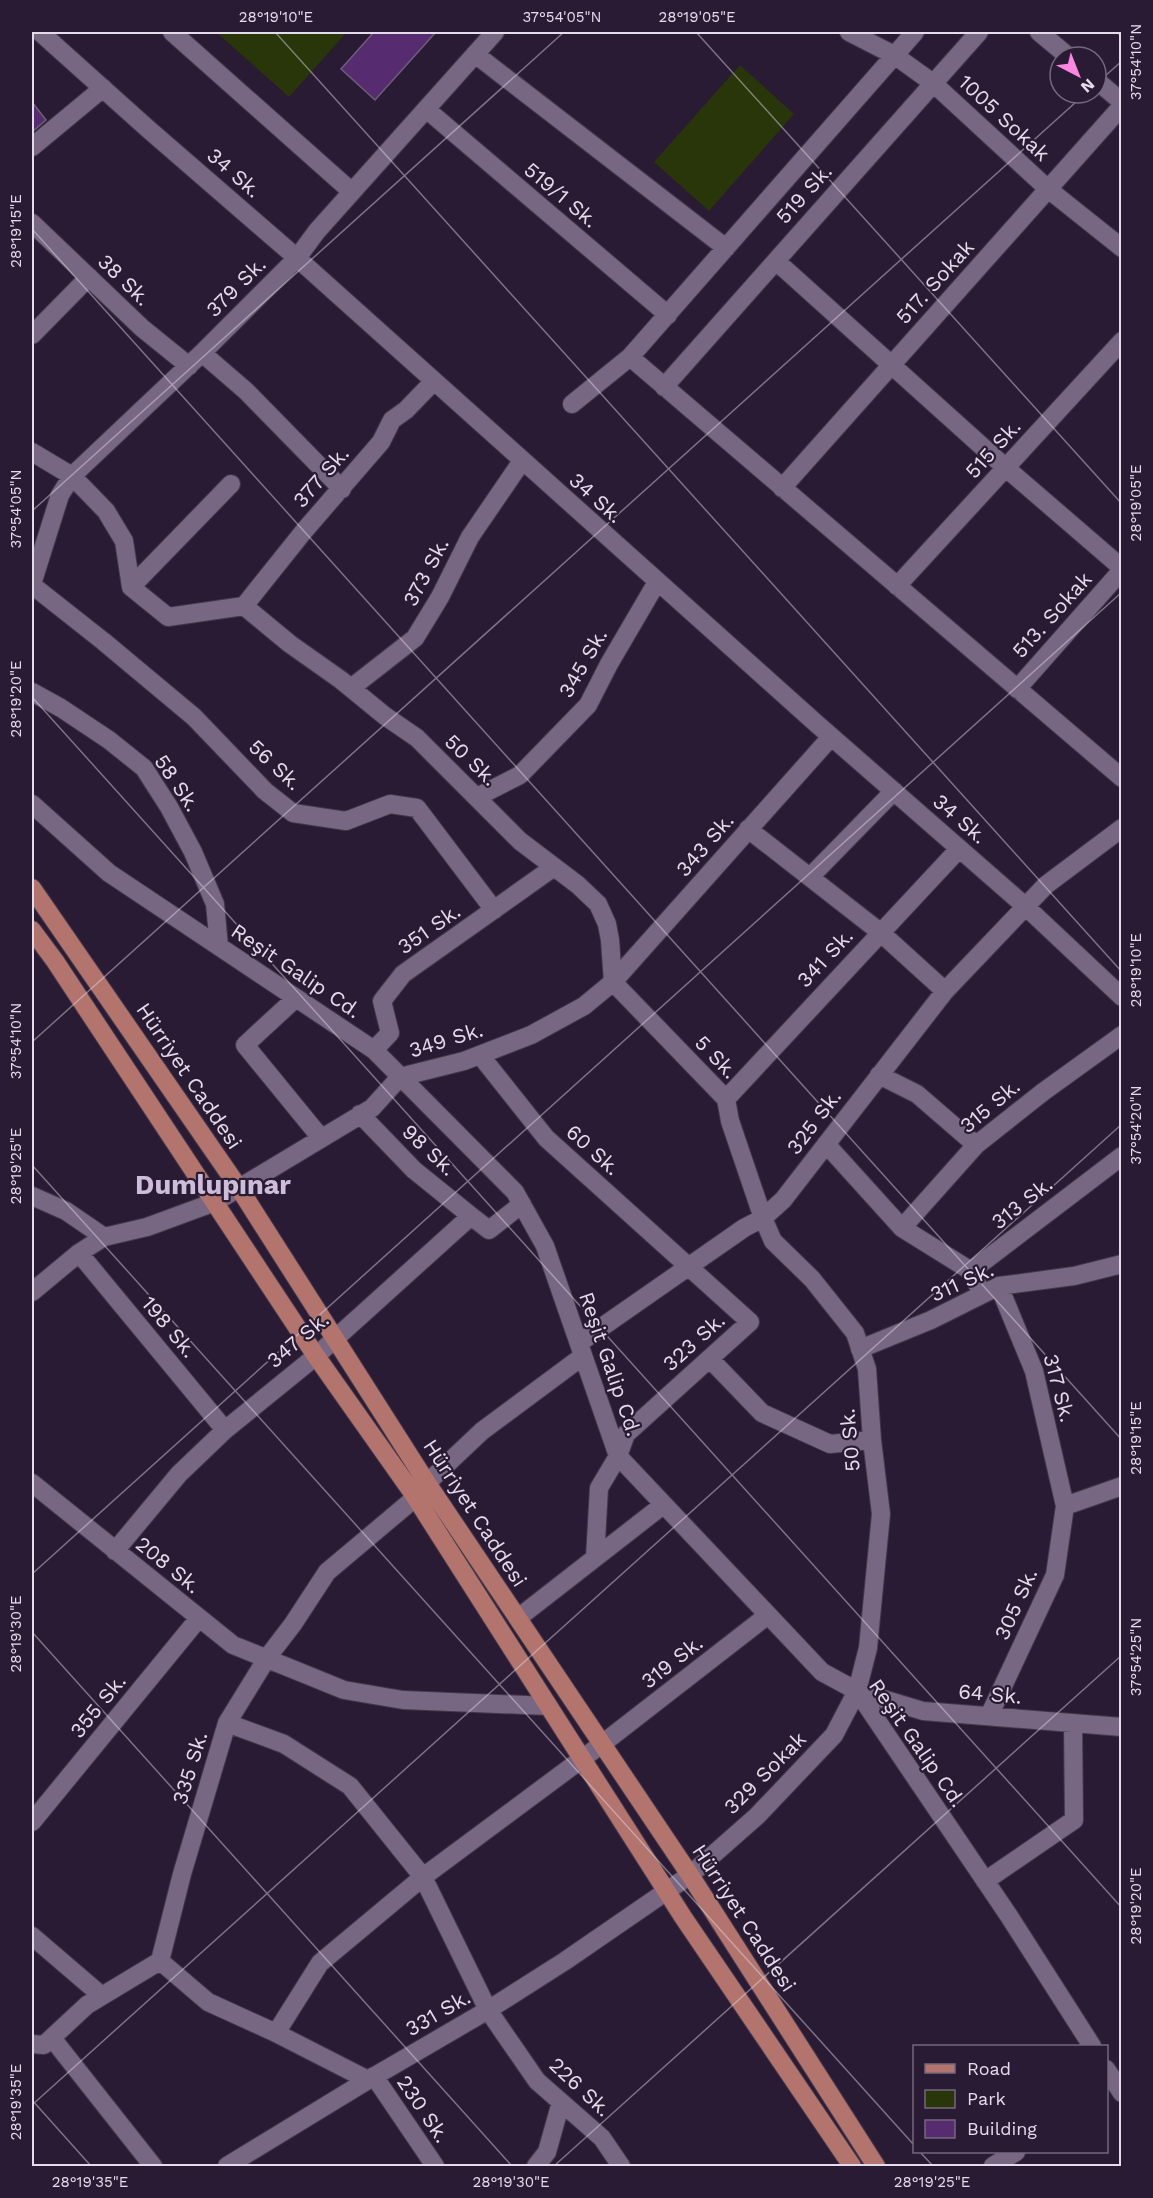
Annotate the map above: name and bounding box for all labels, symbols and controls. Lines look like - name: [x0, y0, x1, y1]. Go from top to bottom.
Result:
- text: 28°19'10"E: [239, 8, 313, 26]
- text: 37°54'05"N: [522, 8, 602, 26]
- text: 28°19'05"E: [658, 8, 736, 26]
- text: 37°54'10"N: [1127, 24, 1145, 100]
- north arrow: [1048, 45, 1108, 105]
- street label: 1005 Sokak: [954, 69, 1055, 166]
- text: N: [1077, 75, 1098, 97]
- street label: 34 Sk.: [202, 142, 266, 203]
- street label: 519/1 Sk.: [519, 157, 603, 233]
- street label: 519 Sk.: [770, 159, 837, 229]
- text: 28°19'15"E: [7, 194, 25, 268]
- street label: 517. Sokak: [890, 234, 979, 329]
- street label: 38 Sk.: [93, 249, 156, 311]
- street label: 379 Sk.: [201, 252, 271, 322]
- street label: 515 Sk.: [960, 414, 1026, 483]
- street label: 377 Sk.: [287, 441, 354, 512]
- text: 28°19'05"E: [1127, 464, 1145, 542]
- street label: 34 Sk.: [564, 467, 628, 528]
- text: 37°54'05"N: [7, 469, 25, 549]
- street label: 373 Sk.: [397, 533, 454, 610]
- street label: 513. Sokak: [1007, 566, 1097, 663]
- street label: 345 Sk.: [553, 624, 612, 702]
- text: 28°19'20"E: [7, 660, 25, 738]
- street label: 50 Sk.: [440, 729, 503, 791]
- street label: 56 Sk.: [244, 734, 307, 795]
- street label: 58 Sk.: [149, 749, 205, 816]
- street label: 34 Sk.: [928, 788, 992, 849]
- street label: 343 Sk.: [670, 808, 739, 881]
- street label: 351 Sk.: [393, 898, 465, 959]
- street label: Reşit Galip Cd.: [227, 918, 366, 1023]
- street label: 341 Sk.: [791, 923, 858, 992]
- text: 28°19'10"E: [1127, 933, 1145, 1007]
- street label: Hürriyet Caddesi: [131, 998, 248, 1154]
- text: 37°54'10"N: [7, 1003, 25, 1079]
- street label: 349 Sk.: [406, 1016, 486, 1063]
- street label: 5 Sk.: [690, 1030, 743, 1083]
- street label: 315 Sk.: [955, 1073, 1025, 1138]
- street label: 325 Sk.: [781, 1084, 846, 1159]
- text: 37°54'20"N: [1127, 1085, 1145, 1165]
- street label: 98 Sk.: [397, 1119, 461, 1181]
- street label: 60 Sk.: [561, 1119, 625, 1180]
- text: 28°19'25"E: [7, 1128, 25, 1204]
- district label: Dumlupınar: [135, 1169, 291, 1201]
- street label: 313 Sk.: [986, 1171, 1057, 1234]
- street label: 311 Sk.: [926, 1257, 997, 1307]
- street label: Reşit Galip Cd.: [574, 1288, 647, 1439]
- street label: 198 Sk.: [137, 1291, 202, 1362]
- street label: 347 Sk.: [262, 1306, 334, 1373]
- street label: 323 Sk.: [657, 1307, 730, 1376]
- street label: 317 Sk.: [1038, 1351, 1081, 1425]
- text: 28°19'15"E: [1127, 1401, 1145, 1475]
- street label: 50 Sk.: [834, 1407, 865, 1473]
- street label: Hürriyet Caddesi: [418, 1434, 532, 1591]
- street label: 208 Sk.: [131, 1531, 206, 1598]
- street label: 305 Sk.: [989, 1564, 1042, 1643]
- text: 28°19'30"E: [7, 1595, 25, 1673]
- text: 37°54'25"N: [1127, 1618, 1145, 1696]
- street label: 319 Sk.: [636, 1630, 708, 1693]
- street label: 355 Sk.: [64, 1669, 131, 1743]
- street label: Reşit Galip Cd.: [864, 1674, 971, 1812]
- street label: 64 Sk.: [957, 1678, 1023, 1709]
- street label: 329 Sokak: [718, 1726, 811, 1819]
- street label: 335 Sk.: [167, 1728, 212, 1807]
- street label: Hürriyet Caddesi: [687, 1839, 801, 1996]
- text: 28°19'20"E: [1127, 1867, 1145, 1945]
- street label: 331 Sk.: [401, 1984, 475, 2041]
- legend: [913, 2045, 1108, 2153]
- street label: 226 Sk.: [544, 2052, 616, 2121]
- text: Road: [967, 2058, 1011, 2079]
- text: 28°19'35"E: [7, 2064, 25, 2140]
- street label: 230 Sk.: [392, 2070, 455, 2147]
- text: Park: [967, 2088, 1006, 2109]
- text: Building: [967, 2118, 1037, 2139]
- text: 28°19'35"E: [52, 2173, 128, 2191]
- text: 28°19'30"E: [472, 2173, 550, 2191]
- text: 28°19'25"E: [894, 2173, 970, 2191]

